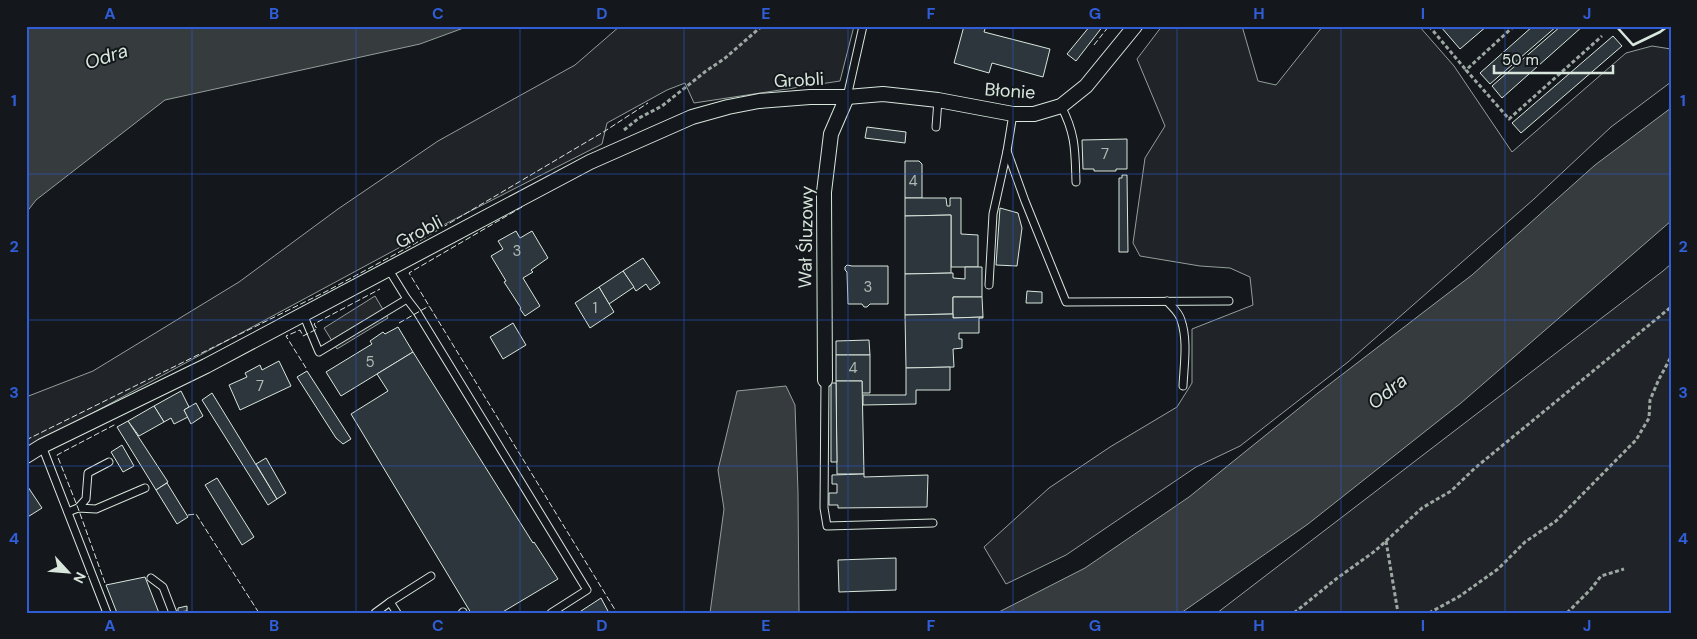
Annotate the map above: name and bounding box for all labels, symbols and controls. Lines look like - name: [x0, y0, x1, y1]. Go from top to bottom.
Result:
- text: A: [104, 3, 116, 24]
- text: B: [269, 3, 279, 24]
- text: C: [432, 3, 444, 24]
- text: D: [596, 3, 608, 24]
- text: E: [761, 3, 771, 24]
- text: F: [927, 3, 936, 24]
- text: G: [1089, 3, 1101, 24]
- text: H: [1253, 3, 1265, 24]
- text: I: [1421, 3, 1425, 24]
- text: J: [1583, 3, 1591, 24]
- water label: Odra: [81, 38, 131, 75]
- scale bar: [1494, 42, 1613, 74]
- text: 50 m: [1502, 50, 1539, 70]
- street label: Grobli: [773, 67, 825, 93]
- street label: Błonie: [984, 77, 1036, 105]
- text: 1: [11, 90, 17, 111]
- text: 1: [1680, 90, 1686, 111]
- house number: 7: [1101, 144, 1109, 164]
- house number: 4: [908, 171, 918, 191]
- street label: Wał Śluzowy: [793, 185, 819, 289]
- street label: Grobli: [391, 210, 447, 254]
- text: 2: [9, 236, 19, 257]
- text: 2: [1678, 236, 1688, 257]
- house number: 3: [513, 241, 521, 261]
- house number: 3: [864, 277, 872, 297]
- house number: 1: [593, 298, 597, 318]
- house number: 5: [365, 352, 375, 372]
- house number: 4: [848, 358, 858, 378]
- water label: Odra: [1362, 368, 1412, 415]
- house number: 7: [256, 376, 264, 396]
- text: 3: [9, 382, 19, 403]
- text: 3: [1678, 382, 1688, 403]
- text: 4: [9, 528, 19, 549]
- text: 4: [1678, 528, 1688, 549]
- north arrow: [42, 546, 92, 596]
- text: N: [69, 569, 90, 586]
- text: A: [104, 615, 116, 636]
- text: B: [269, 615, 279, 636]
- text: C: [432, 615, 444, 636]
- text: D: [596, 615, 608, 636]
- text: E: [761, 615, 771, 636]
- text: F: [927, 615, 936, 636]
- text: G: [1089, 615, 1101, 636]
- text: H: [1253, 615, 1265, 636]
- text: I: [1421, 615, 1425, 636]
- text: J: [1583, 615, 1591, 636]

